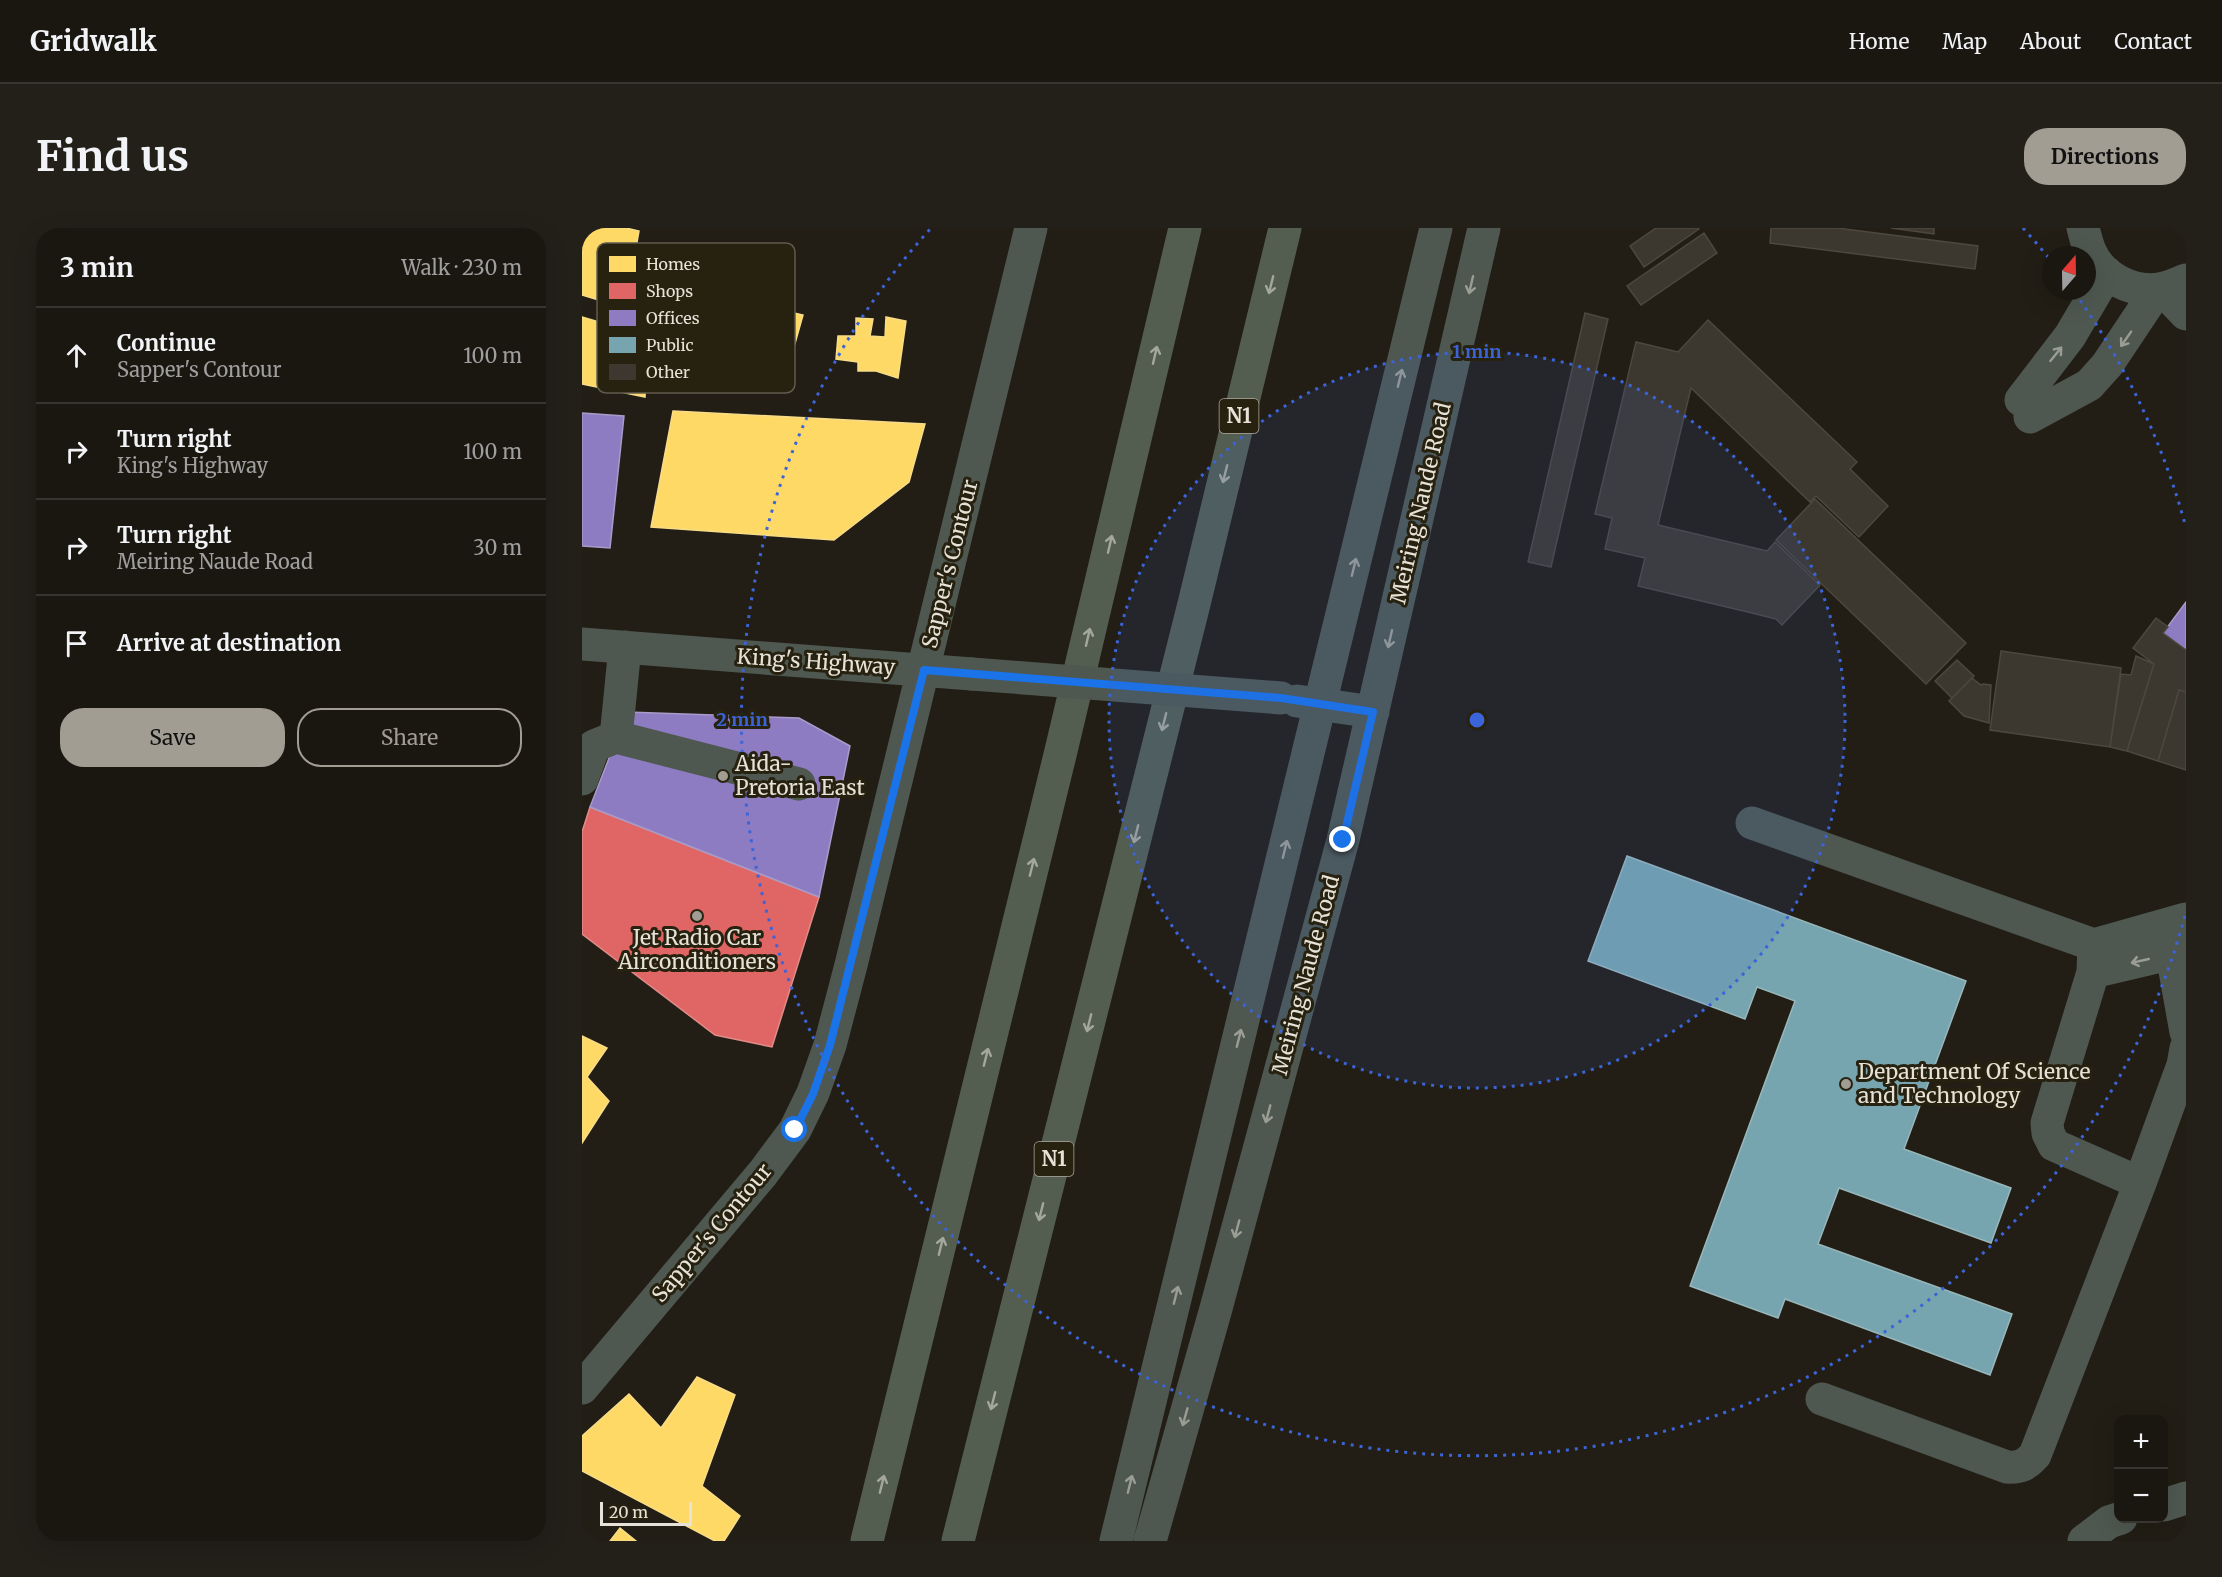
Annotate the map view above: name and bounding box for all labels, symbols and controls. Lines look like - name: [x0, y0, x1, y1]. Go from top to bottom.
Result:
- text: Gridwalk: [30, 23, 157, 59]
- text: Home: [1849, 28, 1909, 55]
- text: Map: [1942, 28, 1987, 55]
- text: About: [2020, 28, 2081, 55]
- text: Contact: [2114, 28, 2192, 55]
- button: Directions: [2024, 128, 2186, 185]
- text: Find us: [36, 130, 189, 182]
- legend: [597, 243, 795, 393]
- north arrow: [2042, 246, 2096, 300]
- text: 3 min: [60, 251, 134, 284]
- text: Homes: [646, 254, 700, 274]
- text: Walk · 230 m: [402, 255, 522, 280]
- one-way arrow: [1264, 275, 1276, 294]
- one-way arrow: [1464, 275, 1476, 294]
- text: Shops: [646, 281, 693, 301]
- text: Offices: [646, 308, 700, 328]
- text: Continue: [117, 329, 216, 357]
- one-way arrow: [2120, 330, 2132, 346]
- text: Public: [646, 335, 694, 355]
- icon: ahead: [60, 339, 93, 372]
- text: 1 min: [1452, 340, 1502, 363]
- text: 100 m: [463, 343, 522, 368]
- one-way arrow: [1149, 345, 1161, 364]
- one-way arrow: [2050, 346, 2063, 362]
- text: Sapper's Contour: [117, 357, 282, 382]
- text: Other: [646, 362, 690, 382]
- one-way arrow: [1394, 368, 1406, 387]
- road number: N1: [1220, 399, 1258, 433]
- street label: Meiring Naude Road: [1384, 399, 1457, 606]
- text: Turn right: [117, 425, 231, 453]
- icon: right: [60, 435, 93, 468]
- text: 100 m: [463, 439, 522, 464]
- text: King's Highway: [117, 453, 268, 478]
- one-way arrow: [1219, 465, 1231, 484]
- street label: Sapper's Contour: [916, 477, 984, 651]
- text: Turn right: [117, 521, 231, 549]
- icon: right: [60, 531, 93, 564]
- text: 30 m: [473, 535, 522, 560]
- one-way arrow: [1104, 535, 1116, 554]
- text: Meiring Naude Road: [117, 549, 313, 574]
- one-way arrow: [1348, 558, 1360, 577]
- icon: arrive: [60, 627, 93, 660]
- one-way arrow: [1082, 628, 1094, 647]
- text: Arrive at destination: [117, 629, 341, 657]
- one-way arrow: [1383, 629, 1395, 648]
- street label: King's Highway: [736, 642, 897, 681]
- button: Save: [60, 708, 285, 767]
- button: Share: [297, 708, 522, 767]
- text: 2 min: [716, 708, 768, 731]
- centre of rings: [1467, 710, 1487, 730]
- one-way arrow: [1158, 712, 1170, 731]
- place label: Aida- Pretoria East: [734, 750, 865, 801]
- marker: Aida- Pretoria East: [716, 769, 730, 783]
- one-way arrow: [1130, 824, 1142, 843]
- route end: [1329, 826, 1355, 852]
- one-way arrow: [1279, 840, 1291, 859]
- one-way arrow: [1027, 858, 1039, 877]
- street label: Meiring Naude Road: [1266, 872, 1345, 1078]
- marker: Jet Radio Car Airconditioners: [690, 909, 704, 923]
- place label: Jet Radio Car Airconditioners: [617, 924, 776, 975]
- one-way arrow: [2130, 956, 2149, 968]
- one-way arrow: [1082, 1013, 1094, 1032]
- one-way arrow: [1233, 1029, 1245, 1048]
- one-way arrow: [981, 1048, 993, 1067]
- place label: Department Of Science and Technology: [1858, 1058, 2090, 1109]
- marker: Department Of Science and Technology: [1839, 1077, 1853, 1091]
- one-way arrow: [1262, 1104, 1274, 1123]
- route start: [781, 1116, 807, 1142]
- road number: N1: [1034, 1142, 1074, 1176]
- street label: Sapper's Contour: [646, 1158, 777, 1308]
- one-way arrow: [1034, 1202, 1046, 1221]
- one-way arrow: [1231, 1219, 1242, 1238]
- one-way arrow: [935, 1237, 947, 1256]
- one-way arrow: [1171, 1285, 1183, 1304]
- one-way arrow: [987, 1391, 999, 1410]
- one-way arrow: [1179, 1407, 1190, 1426]
- map controls: [2114, 1415, 2168, 1523]
- button: +: [2114, 1415, 2168, 1469]
- button: −: [2114, 1469, 2168, 1523]
- one-way arrow: [876, 1475, 888, 1494]
- one-way arrow: [1125, 1475, 1136, 1494]
- scale bar: [600, 1499, 692, 1526]
- text: 20 m: [609, 1502, 648, 1522]

